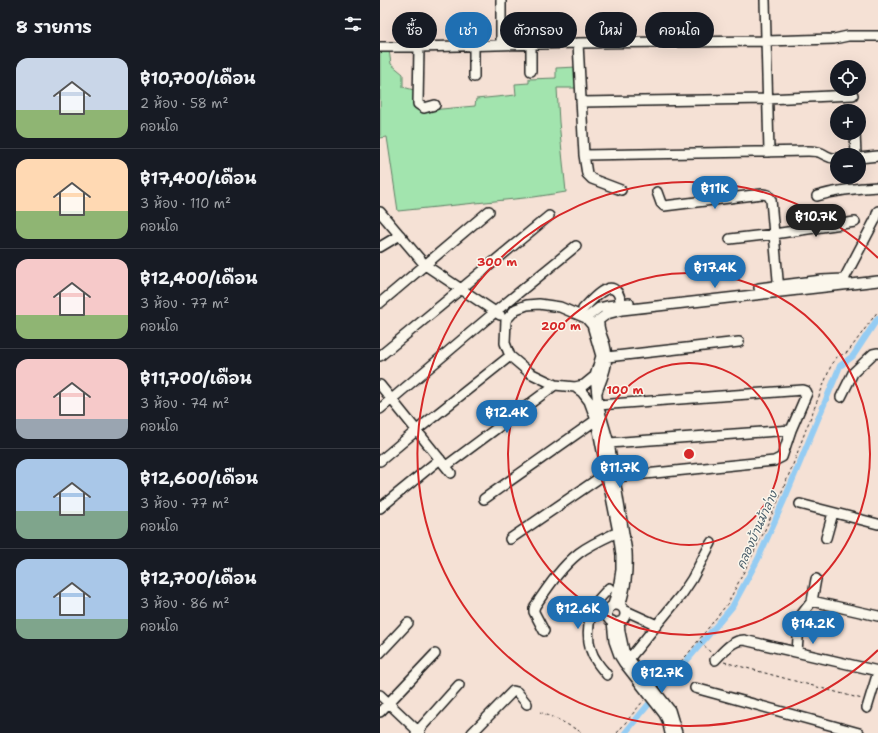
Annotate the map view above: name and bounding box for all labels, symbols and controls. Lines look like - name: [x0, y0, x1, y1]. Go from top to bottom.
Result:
- chip: ซื้อ: [392, 12, 437, 48]
- chip: เช่า: [445, 12, 492, 48]
- chip: ตัวกรอง: [500, 12, 577, 48]
- chip: ใหม่: [585, 12, 637, 48]
- chip: คอนโด: [645, 12, 714, 48]
- icon: filters: [342, 13, 364, 35]
- text: 8 รายการ: [16, 16, 92, 38]
- map controls: [830, 60, 866, 184]
- button: locate: [830, 60, 866, 96]
- text: ฿10,700/เดือน: [140, 67, 256, 89]
- icon: home: [48, 74, 96, 122]
- text: 2 ห้อง · 58 m²: [140, 95, 228, 112]
- button: +: [830, 104, 866, 140]
- text: คอนโด: [140, 118, 178, 135]
- button: −: [830, 148, 866, 184]
- text: ฿17,400/เดือน: [140, 167, 257, 189]
- icon: home: [48, 175, 96, 223]
- pin: ฿11K: [691, 176, 739, 210]
- text: ฿11K: [701, 180, 729, 197]
- text: 3 ห้อง · 110 m²: [140, 195, 231, 212]
- pin: ฿10.7K: [783, 204, 849, 238]
- text: ฿10.7K: [795, 208, 837, 225]
- text: คอนโด: [140, 218, 178, 235]
- text: 300 m: [477, 254, 517, 270]
- pin: ฿17.4K: [682, 255, 748, 289]
- text: ฿17.4K: [694, 259, 736, 276]
- text: ฿12,400/เดือน: [140, 267, 258, 289]
- icon: home: [48, 275, 96, 323]
- text: 3 ห้อง · 77 m²: [140, 295, 229, 312]
- text: คอนโด: [140, 318, 178, 335]
- text: 200 m: [541, 318, 581, 334]
- text: ฿11,700/เดือน: [140, 367, 252, 389]
- icon: home: [48, 375, 96, 423]
- text: 100 m: [607, 382, 644, 398]
- text: 3 ห้อง · 74 m²: [140, 395, 229, 412]
- pin: ฿12.4K: [474, 400, 540, 434]
- text: ฿12.4K: [485, 404, 529, 421]
- text: คอนโด: [140, 418, 178, 435]
- centre of rings: [682, 447, 696, 461]
- pin: ฿11.7K: [587, 455, 653, 489]
- text: ฿11.7K: [600, 459, 640, 476]
- text: ฿12,600/เดือน: [140, 467, 258, 489]
- icon: home: [48, 475, 96, 523]
- water label: คลองบ้านม้าล่าง: [733, 488, 782, 571]
- text: 3 ห้อง · 77 m²: [140, 495, 229, 512]
- text: คอนโด: [140, 518, 178, 535]
- text: ฿12,700/เดือน: [140, 567, 257, 589]
- icon: home: [48, 575, 96, 623]
- text: 3 ห้อง · 86 m²: [140, 595, 230, 612]
- pin: ฿12.6K: [545, 596, 611, 630]
- text: ฿12.6K: [556, 600, 600, 617]
- pin: ฿14.2K: [780, 611, 846, 645]
- text: ฿14.2K: [791, 615, 835, 632]
- text: คอนโด: [140, 618, 178, 635]
- pin: ฿12.7K: [629, 660, 695, 694]
- text: ฿12.7K: [641, 664, 683, 681]

